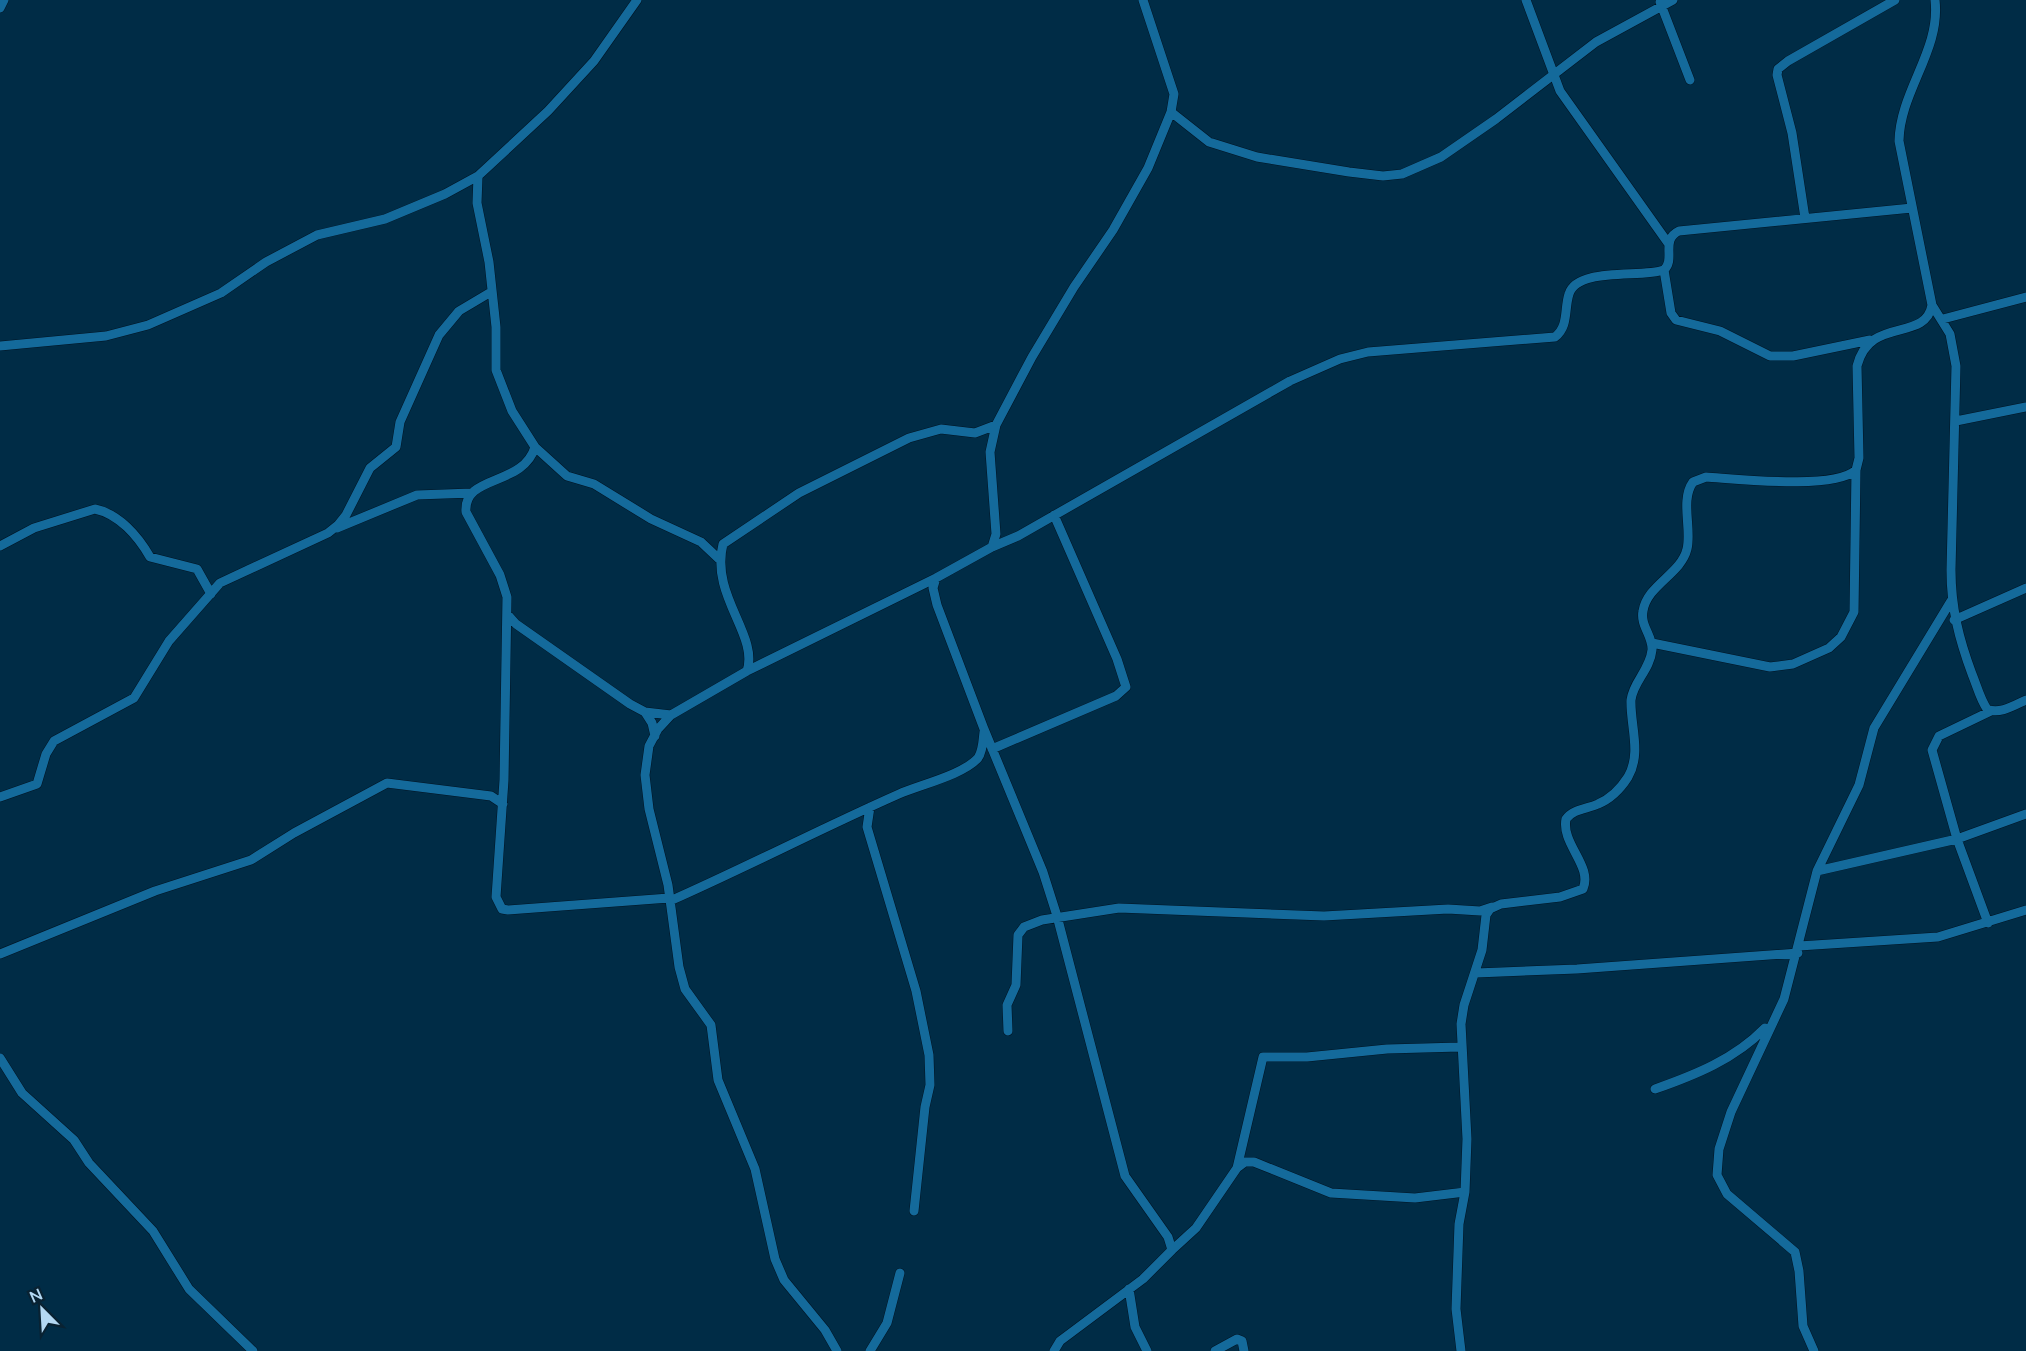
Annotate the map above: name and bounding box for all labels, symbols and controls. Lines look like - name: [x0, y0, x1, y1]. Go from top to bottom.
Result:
- north arrow: [12, 1279, 72, 1339]
- text: N: [26, 1284, 45, 1307]

